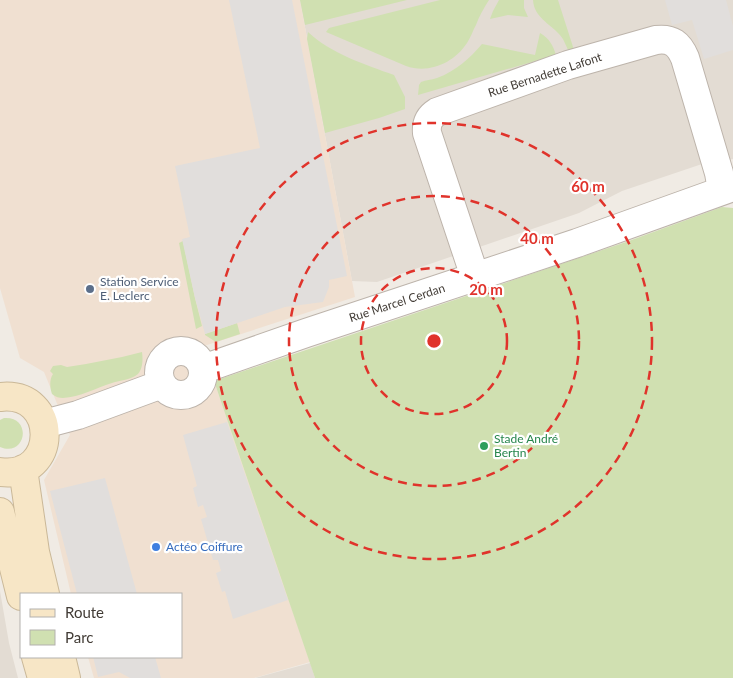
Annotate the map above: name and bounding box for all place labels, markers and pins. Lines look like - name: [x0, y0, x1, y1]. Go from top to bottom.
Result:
- place label: Station Service E. Leclerc: [100, 274, 179, 303]
- marker: Station Service E. Leclerc: [84, 283, 96, 295]
- centre of rings: [425, 332, 443, 350]
- place label: Stade André Bertin: [494, 431, 558, 460]
- marker: Stade André Bertin: [478, 440, 490, 452]
- place label: Actéo Coiffure: [166, 539, 243, 554]
- marker: Actéo Coiffure: [150, 541, 162, 553]

